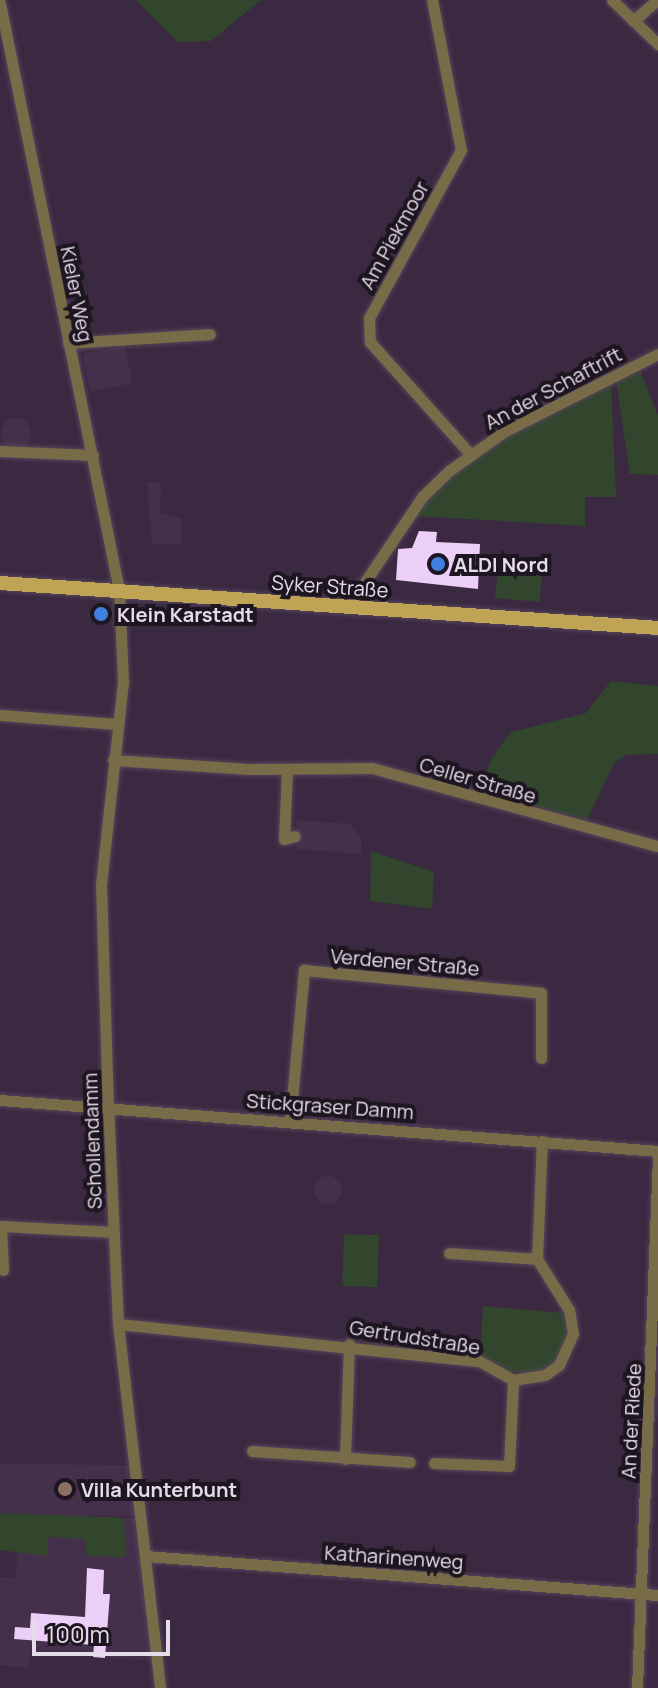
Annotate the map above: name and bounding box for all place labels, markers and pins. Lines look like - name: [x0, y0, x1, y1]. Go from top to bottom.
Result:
- place label: ALDI Nord: [454, 552, 549, 576]
- marker: ALDI Nord: [429, 555, 447, 573]
- place label: Klein Karstadt: [117, 602, 254, 626]
- marker: Klein Karstadt: [92, 605, 110, 623]
- place label: Villa Kunterbunt: [81, 1477, 237, 1501]
- marker: Villa Kunterbunt: [56, 1480, 74, 1498]

